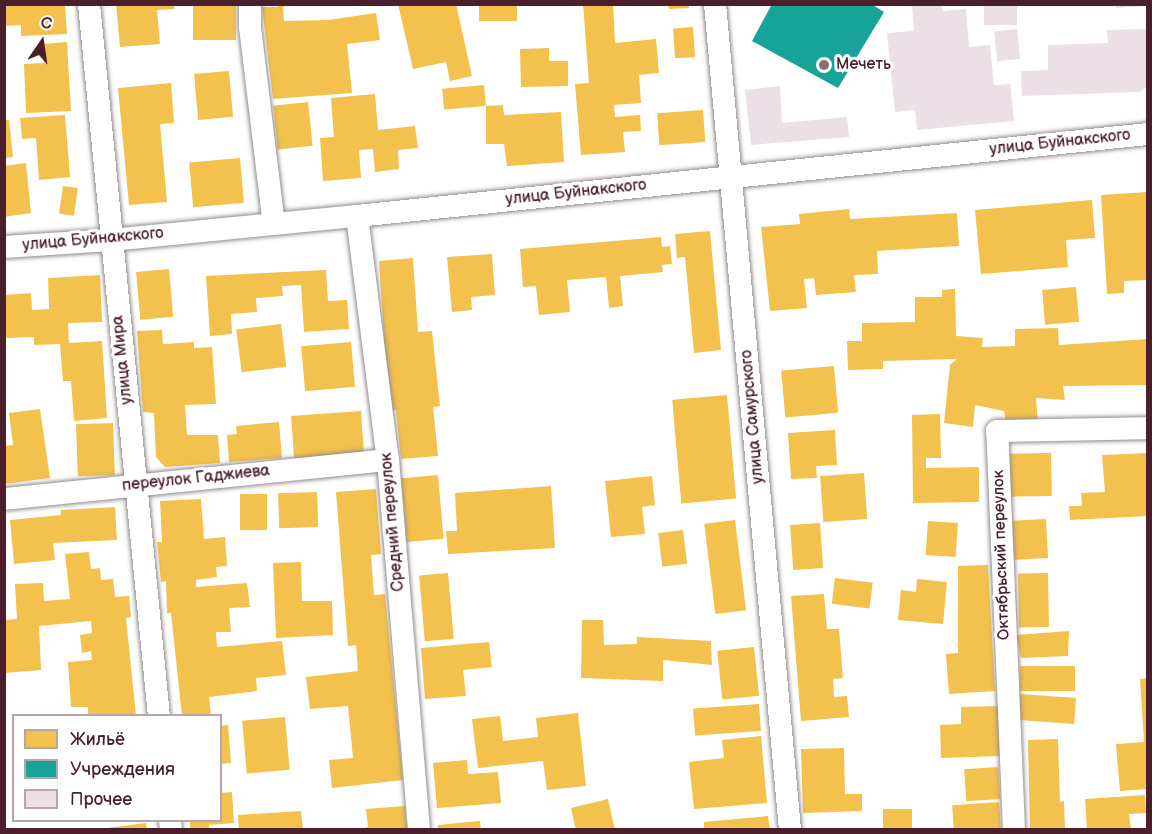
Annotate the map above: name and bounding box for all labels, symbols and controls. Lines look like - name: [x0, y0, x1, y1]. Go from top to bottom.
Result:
- north arrow: [12, 12, 72, 72]
- text: С: [39, 13, 54, 34]
- place label: Мечеть: [836, 55, 891, 75]
- marker: Мечеть: [817, 58, 831, 72]
- street label: улица Буйнакского: [989, 126, 1131, 160]
- street label: улица Буйнакского: [505, 176, 647, 210]
- street label: улица Буйнакского: [22, 224, 164, 256]
- street label: улица Мира: [109, 315, 137, 405]
- street label: улица Самурского: [738, 349, 768, 485]
- street label: Средний переулок: [377, 452, 409, 592]
- street label: переулок Гаджиева: [121, 462, 271, 496]
- street label: Октябрьский переулок: [989, 470, 1015, 640]
- legend: [12, 714, 222, 822]
- text: Жильё: [70, 729, 125, 750]
- text: Учреждения: [70, 759, 175, 780]
- text: Прочее: [70, 789, 132, 810]

